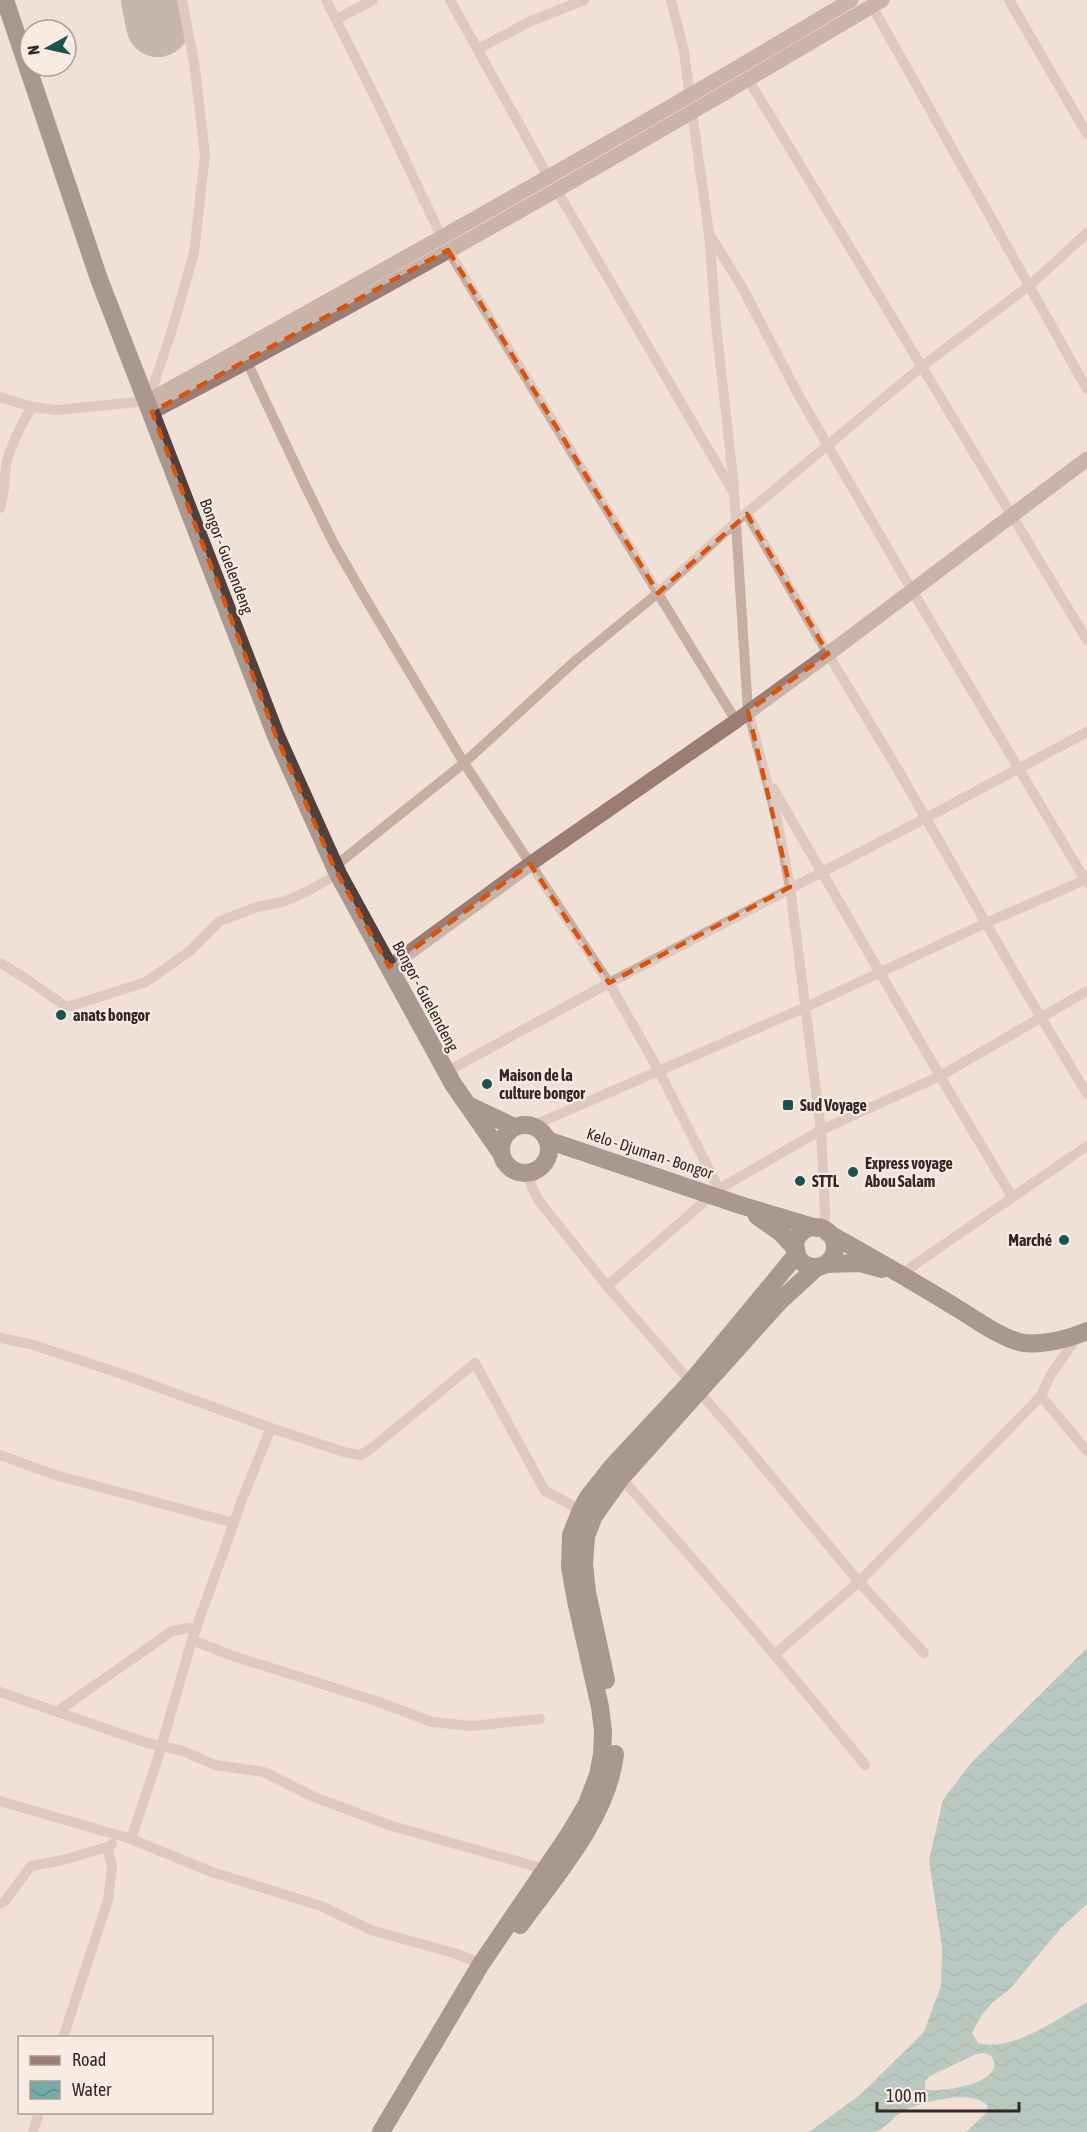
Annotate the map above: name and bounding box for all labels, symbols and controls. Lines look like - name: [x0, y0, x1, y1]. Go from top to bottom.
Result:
- north arrow: [18, 18, 78, 78]
- text: N: [24, 44, 43, 56]
- street label: Bongor - Guelendeng: [196, 496, 257, 617]
- street label: Bongor - Guelendeng: [389, 938, 463, 1055]
- place label: anats bongor: [73, 1006, 150, 1024]
- marker: anats bongor: [54, 1008, 68, 1022]
- place label: Maison de la culture bongor: [499, 1066, 585, 1102]
- marker: Maison de la culture bongor: [480, 1077, 494, 1091]
- place label: Sud Voyage: [800, 1096, 867, 1114]
- marker: Sud Voyage: [781, 1098, 795, 1112]
- street label: Kelo - Djuman - Bongor: [584, 1124, 716, 1183]
- place label: Express voyage Abou Salam: [864, 1154, 953, 1190]
- marker: Express voyage Abou Salam: [846, 1165, 860, 1179]
- place label: STTL: [812, 1172, 840, 1190]
- marker: STTL: [793, 1174, 807, 1188]
- place label: Marché: [1008, 1231, 1052, 1249]
- marker: Marché: [1057, 1233, 1071, 1247]
- legend: [18, 2036, 213, 2114]
- text: Road: [72, 2049, 106, 2070]
- scale bar: [877, 2075, 1020, 2113]
- text: Water: [72, 2079, 112, 2100]
- text: 100 m: [886, 2085, 927, 2106]

